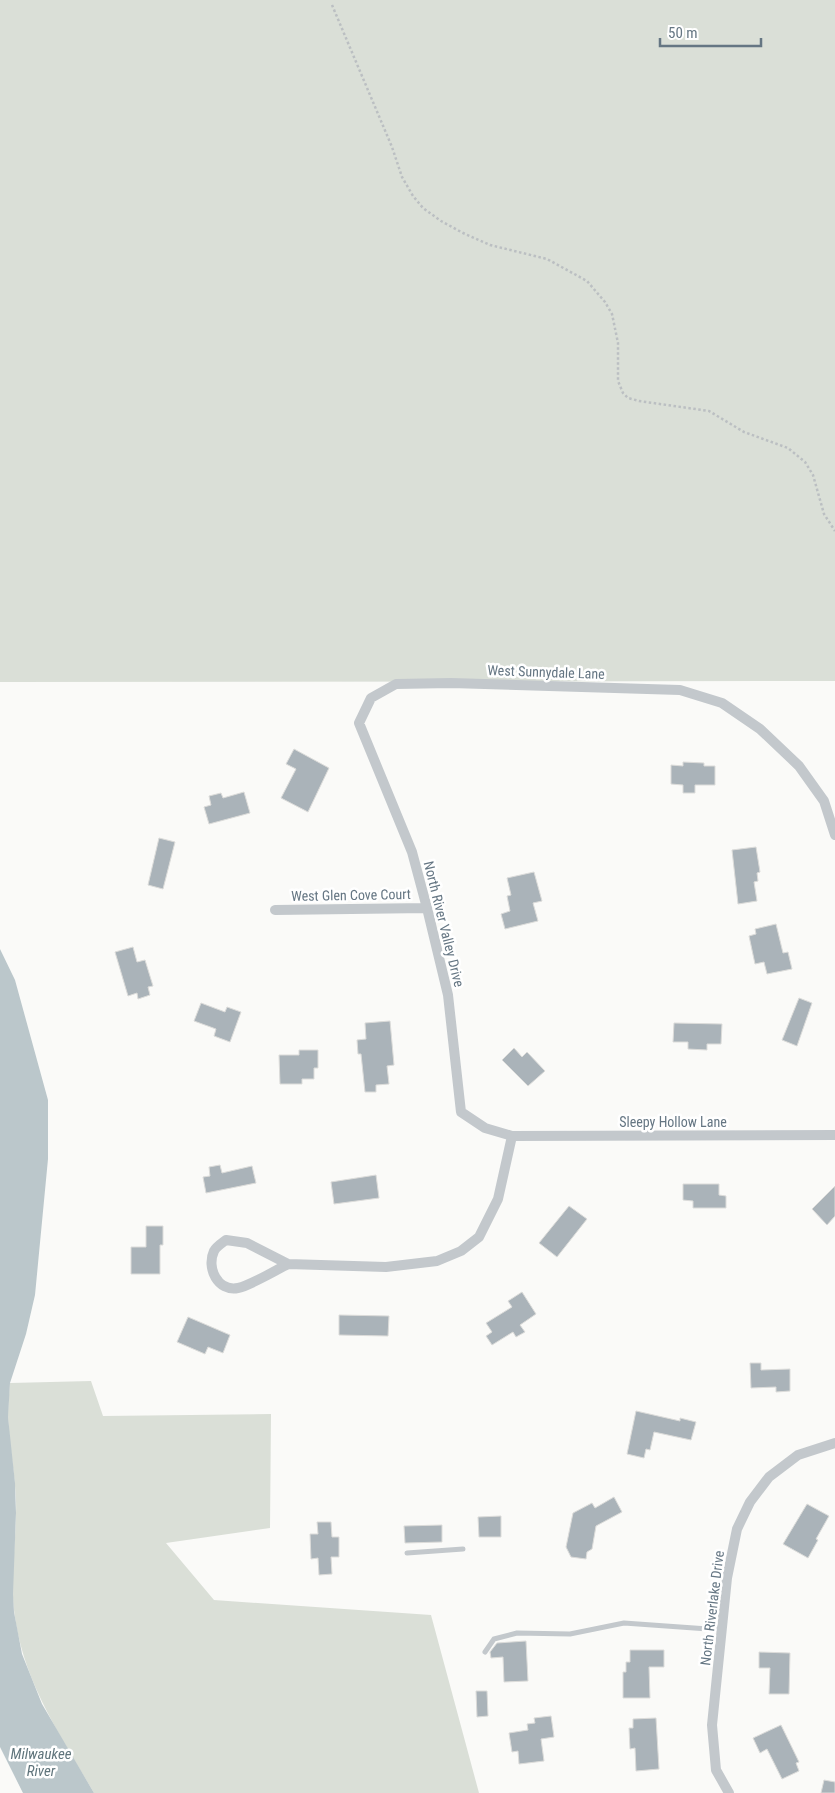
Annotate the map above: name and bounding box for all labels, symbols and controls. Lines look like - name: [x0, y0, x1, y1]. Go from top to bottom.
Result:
- scale bar: [660, 15, 761, 47]
- text: 50 m: [668, 24, 698, 42]
- street label: West Sunnydale Lane: [487, 662, 605, 682]
- street label: North River Valley Drive: [421, 859, 467, 989]
- street label: West Glen Cove Court: [291, 886, 411, 904]
- street label: Sleepy Hollow Lane: [619, 1114, 727, 1130]
- street label: North Riverlake Drive: [697, 1549, 727, 1666]
- water label: Milwaukee River: [10, 1745, 72, 1780]

